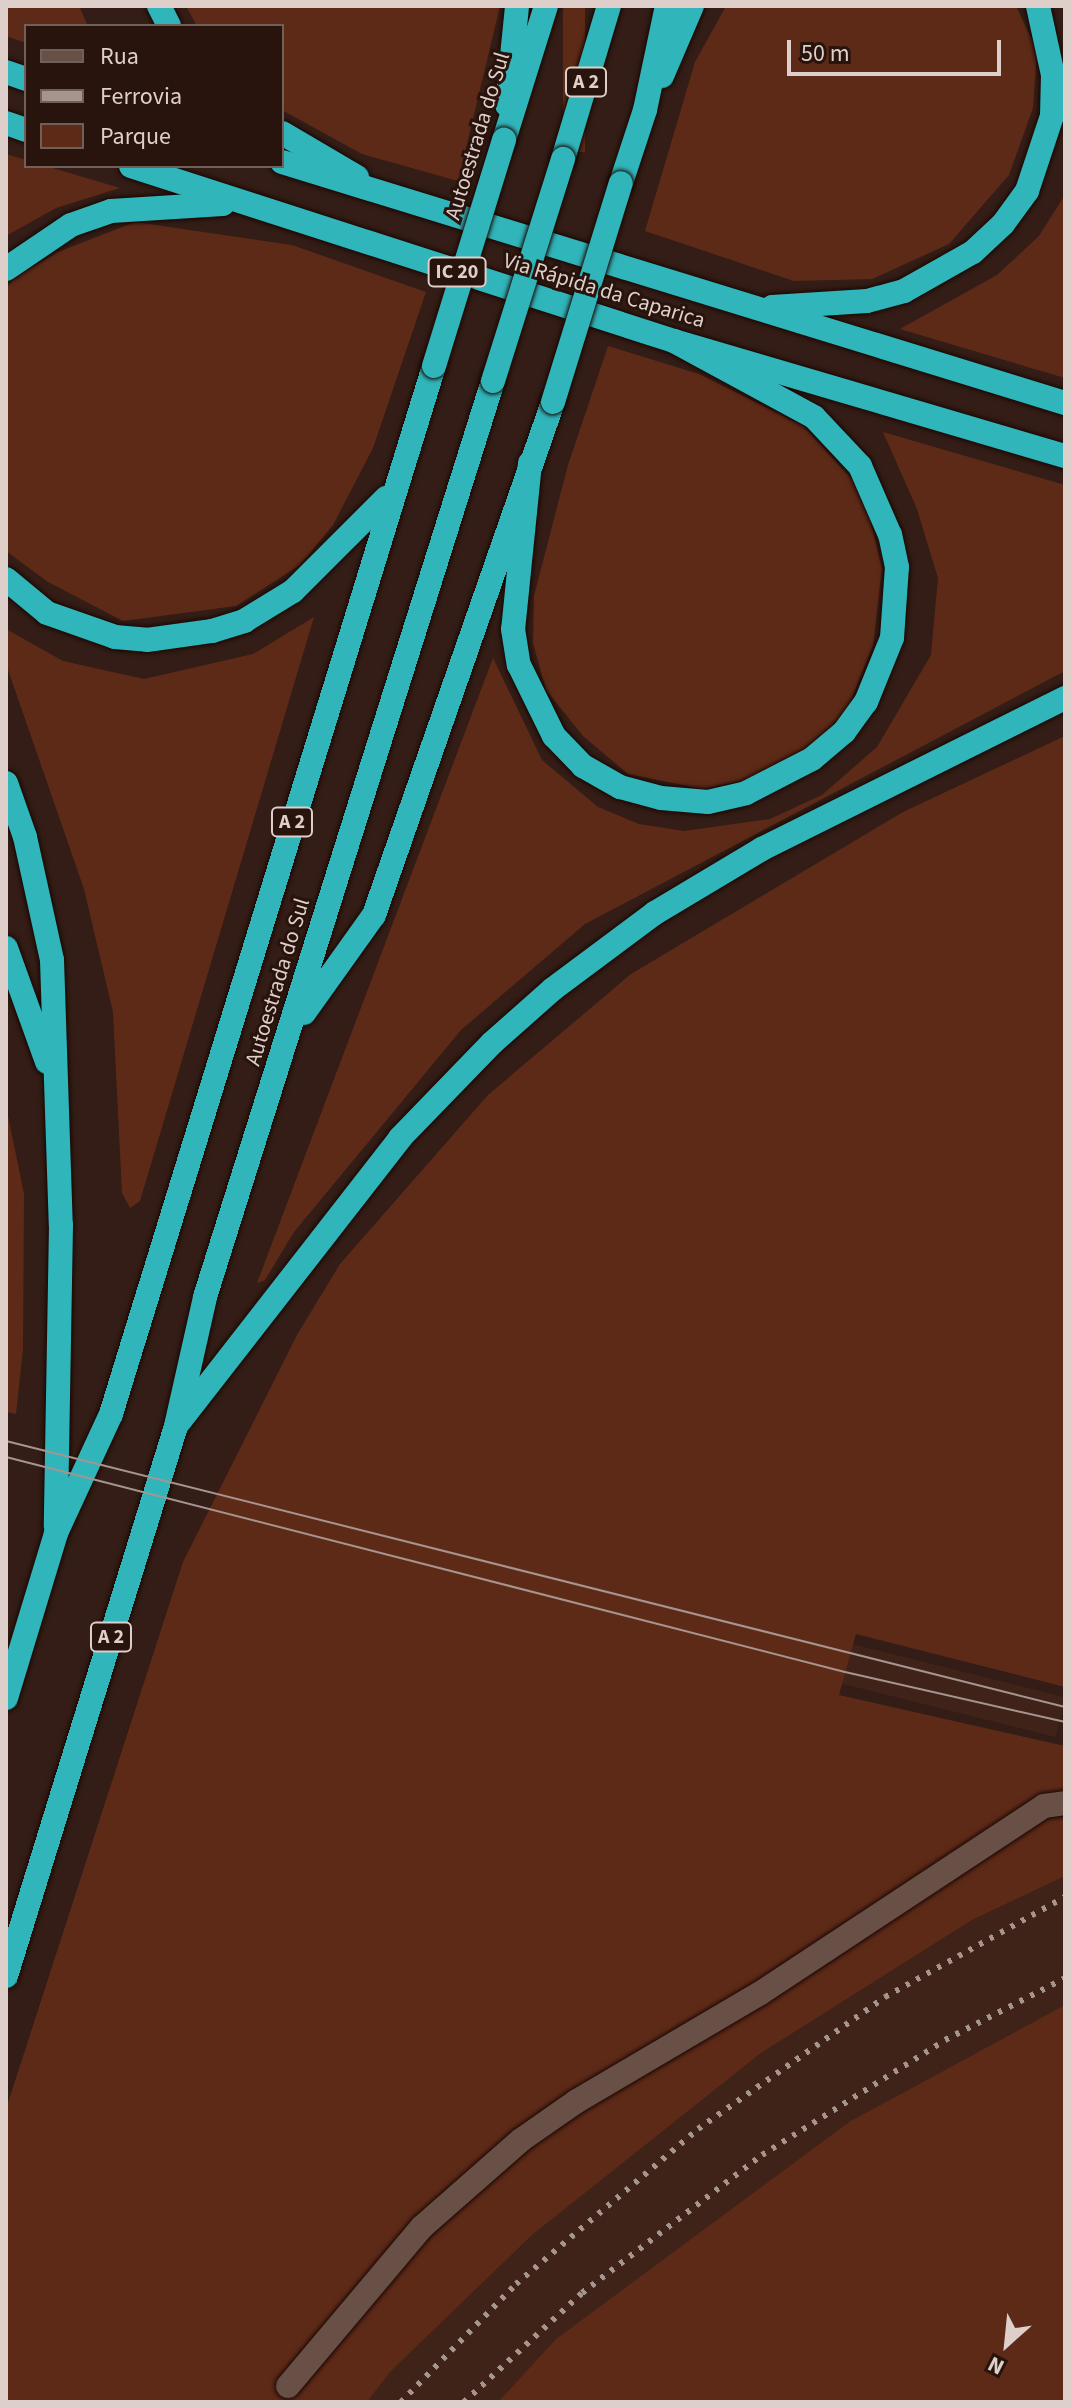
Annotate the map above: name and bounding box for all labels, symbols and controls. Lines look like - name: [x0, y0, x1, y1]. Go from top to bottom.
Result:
- legend: [24, 24, 284, 168]
- scale bar: [791, 24, 1005, 74]
- text: 50 m: [801, 36, 850, 71]
- text: Rua: [100, 39, 139, 74]
- street label: Autoestrada do Sul: [440, 49, 516, 223]
- road number: A 2: [564, 66, 608, 98]
- text: Ferrovia: [100, 79, 182, 114]
- text: Parque: [100, 119, 171, 154]
- street label: Via Rápida da Caparica: [500, 248, 708, 334]
- road number: IC 20: [427, 256, 487, 288]
- road number: A 2: [270, 806, 314, 838]
- street label: Autoestrada do Sul: [240, 895, 316, 1069]
- road number: A 2: [89, 1621, 133, 1653]
- north arrow: [967, 2304, 1047, 2384]
- text: N: [982, 2348, 1010, 2383]

